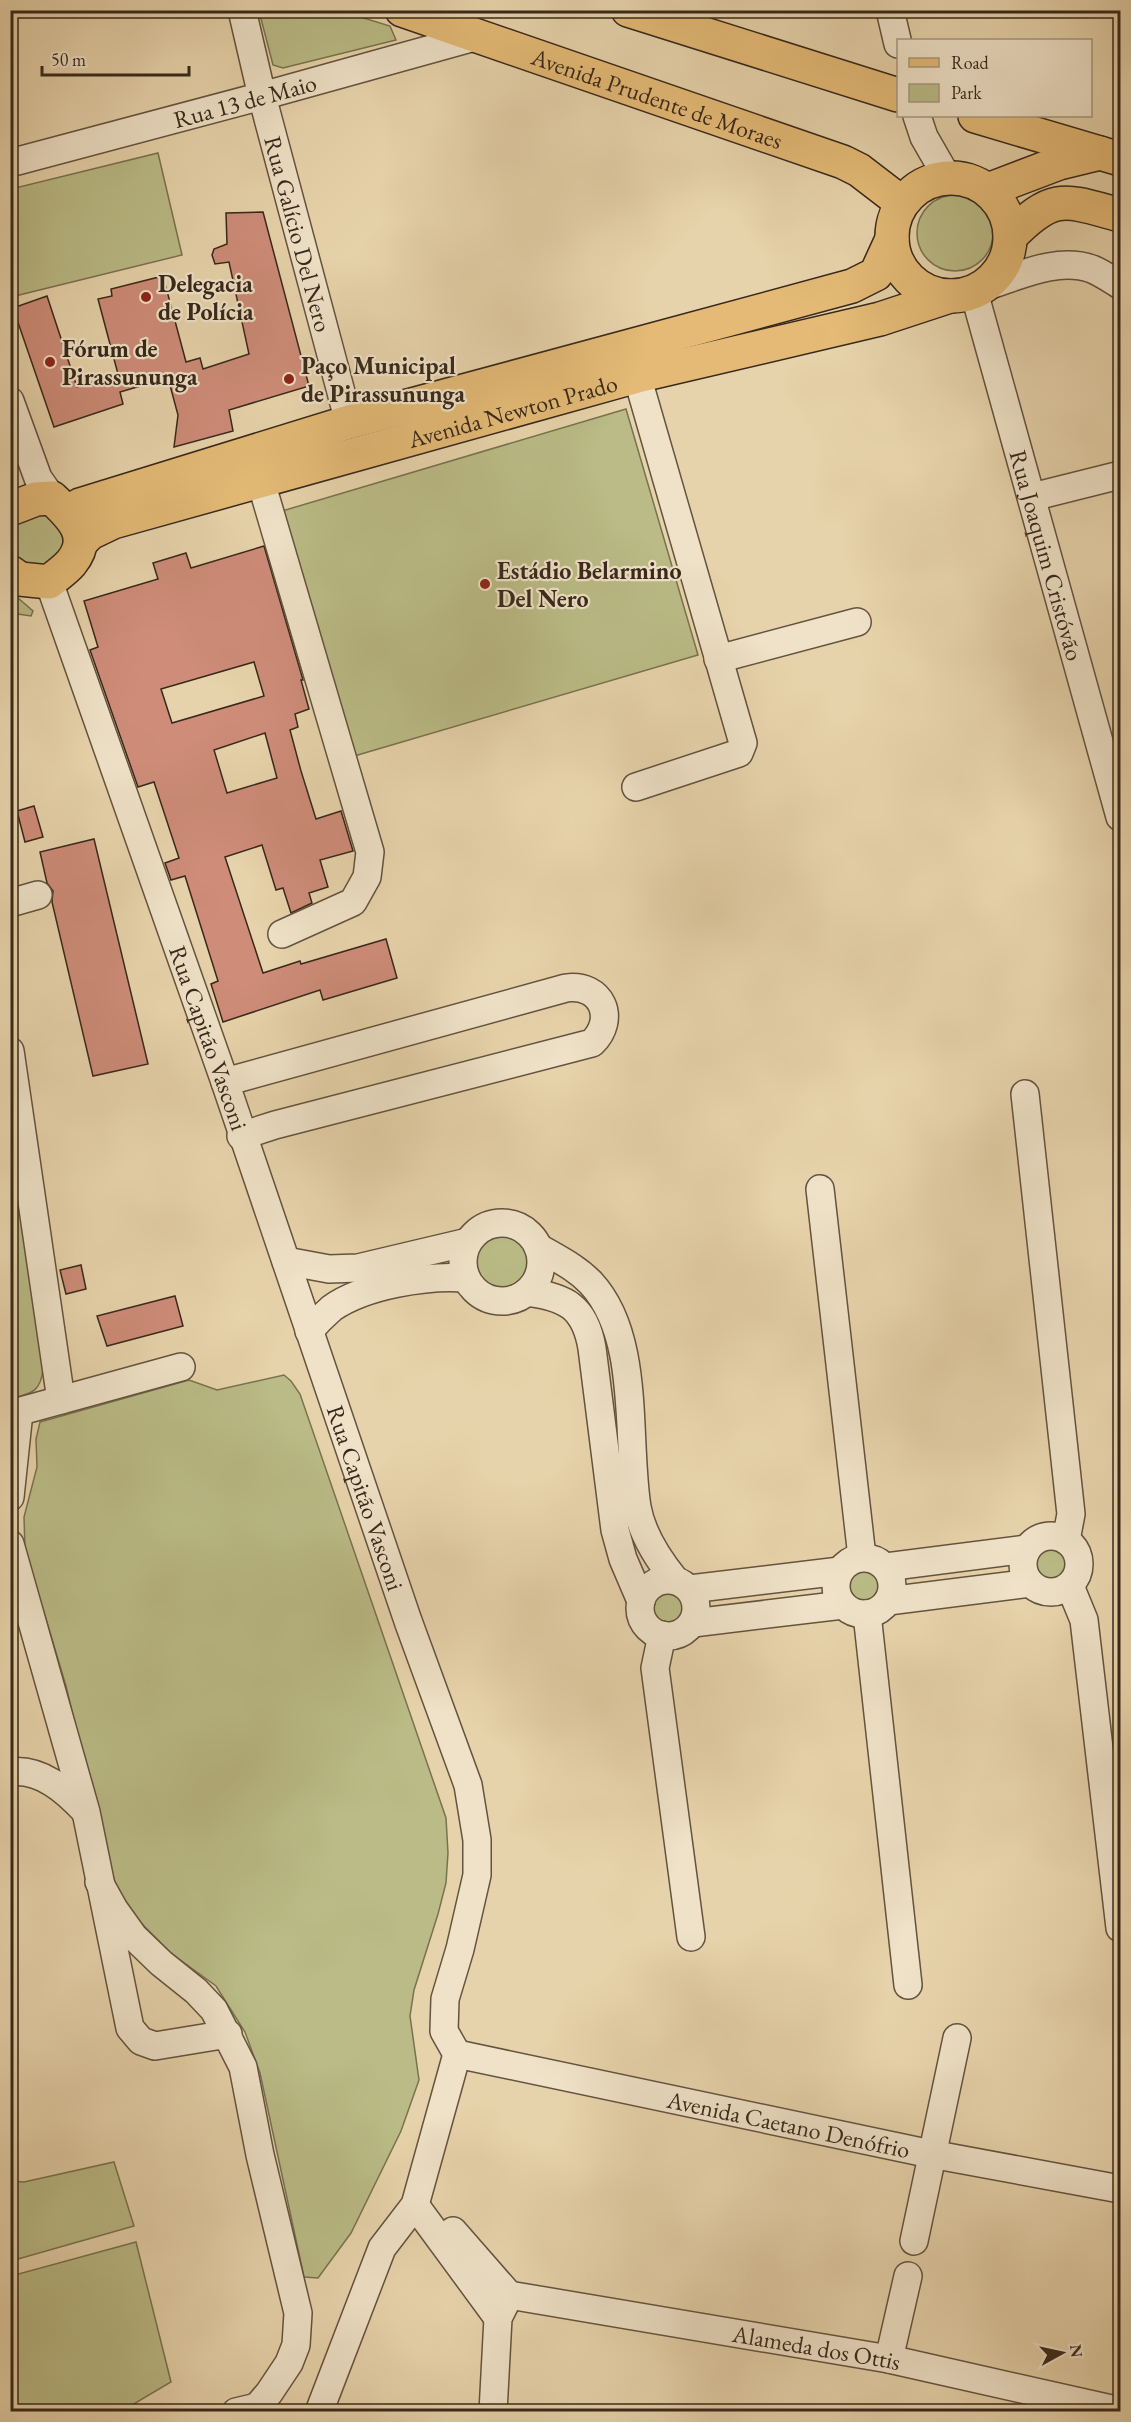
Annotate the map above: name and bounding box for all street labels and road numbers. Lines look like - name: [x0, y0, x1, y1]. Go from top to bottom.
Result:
- street label: Avenida Prudente de Moraes: [527, 40, 787, 156]
- street label: Rua 13 de Maio: [170, 66, 320, 134]
- street label: Rua Galício Del Nero: [258, 132, 340, 335]
- street label: Avenida Newton Prado: [403, 367, 621, 455]
- street label: Rua Joaquim Cristóvão: [1003, 446, 1091, 664]
- street label: Rua Capitão Vasconi: [163, 941, 256, 1134]
- street label: Rua Capitão Vasconi: [320, 1401, 412, 1594]
- street label: Avenida Caetano Denófrio: [663, 2083, 913, 2165]
- street label: Alameda dos Ottis: [729, 2317, 904, 2377]

